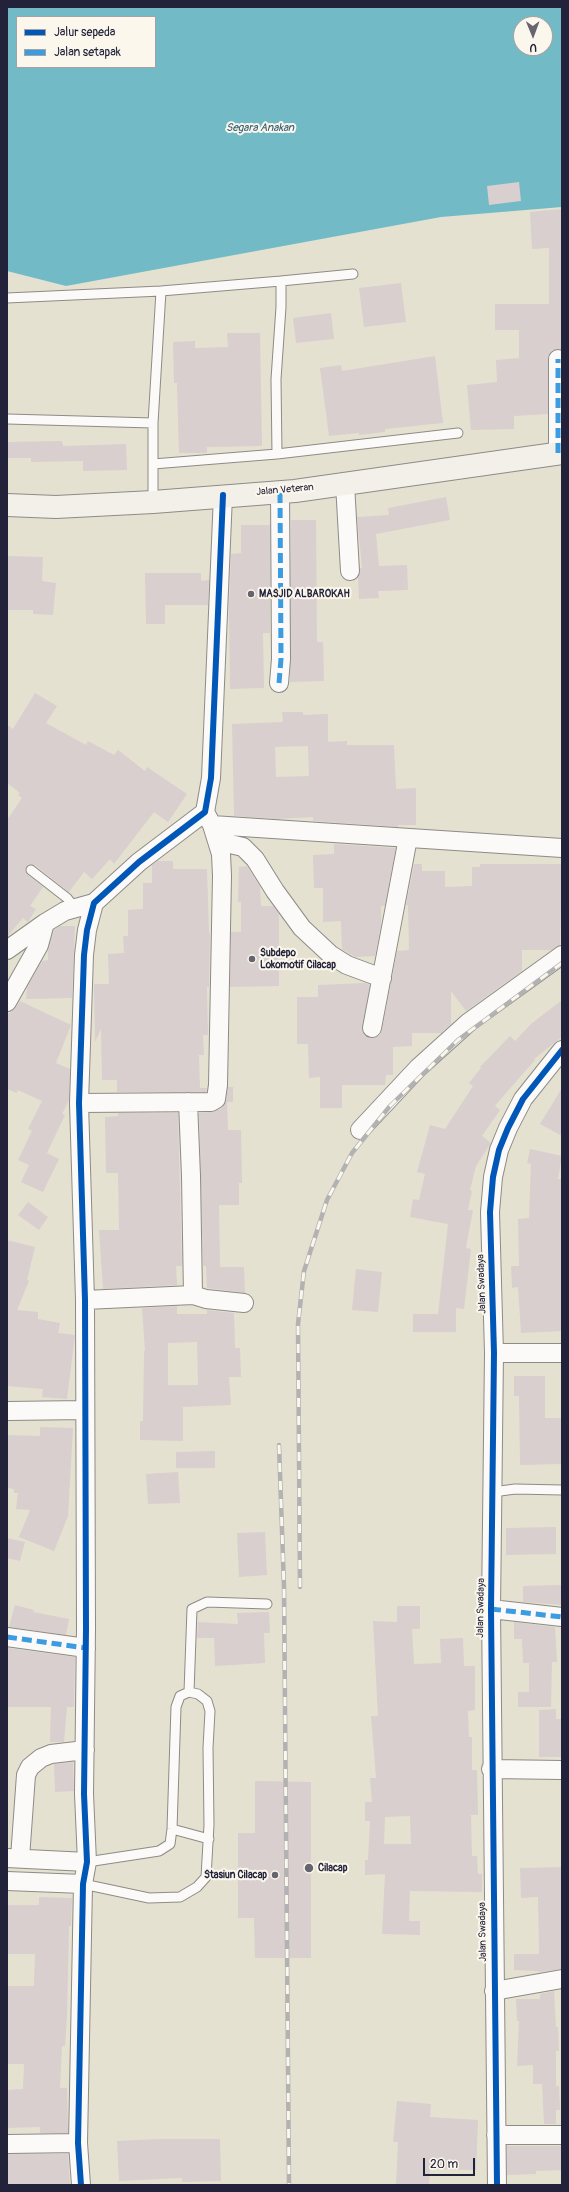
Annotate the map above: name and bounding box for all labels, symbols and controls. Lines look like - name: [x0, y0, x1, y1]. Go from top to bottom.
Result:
- legend: [16, 16, 156, 68]
- north arrow: [513, 16, 553, 56]
- text: Jalur sepeda: [54, 25, 115, 40]
- text: U: [529, 41, 537, 54]
- text: Jalan setapak: [54, 45, 121, 60]
- water label: Segara Anakan: [226, 121, 294, 135]
- street label: Jalan Veteran: [256, 482, 314, 498]
- place label: MASJID ALBAROKAH: [259, 588, 350, 600]
- marker: MASJID ALBAROKAH: [246, 589, 256, 599]
- place label: Subdepo Lokomotif Cilacap: [260, 947, 336, 970]
- marker: Subdepo Lokomotif Cilacap: [247, 954, 257, 964]
- street label: Jalan Swadaya: [475, 1254, 489, 1314]
- street label: Jalan Swadaya: [474, 1578, 488, 1638]
- marker: Cilacap: [303, 1862, 315, 1874]
- place label: Cilacap: [318, 1862, 347, 1874]
- place label: Stasiun Cilacap: [204, 1869, 267, 1881]
- marker: Stasiun Cilacap: [270, 1870, 280, 1880]
- street label: Jalan Swadaya: [476, 1902, 490, 1962]
- scale bar: [425, 2150, 477, 2176]
- text: 20 m: [430, 2157, 458, 2172]

